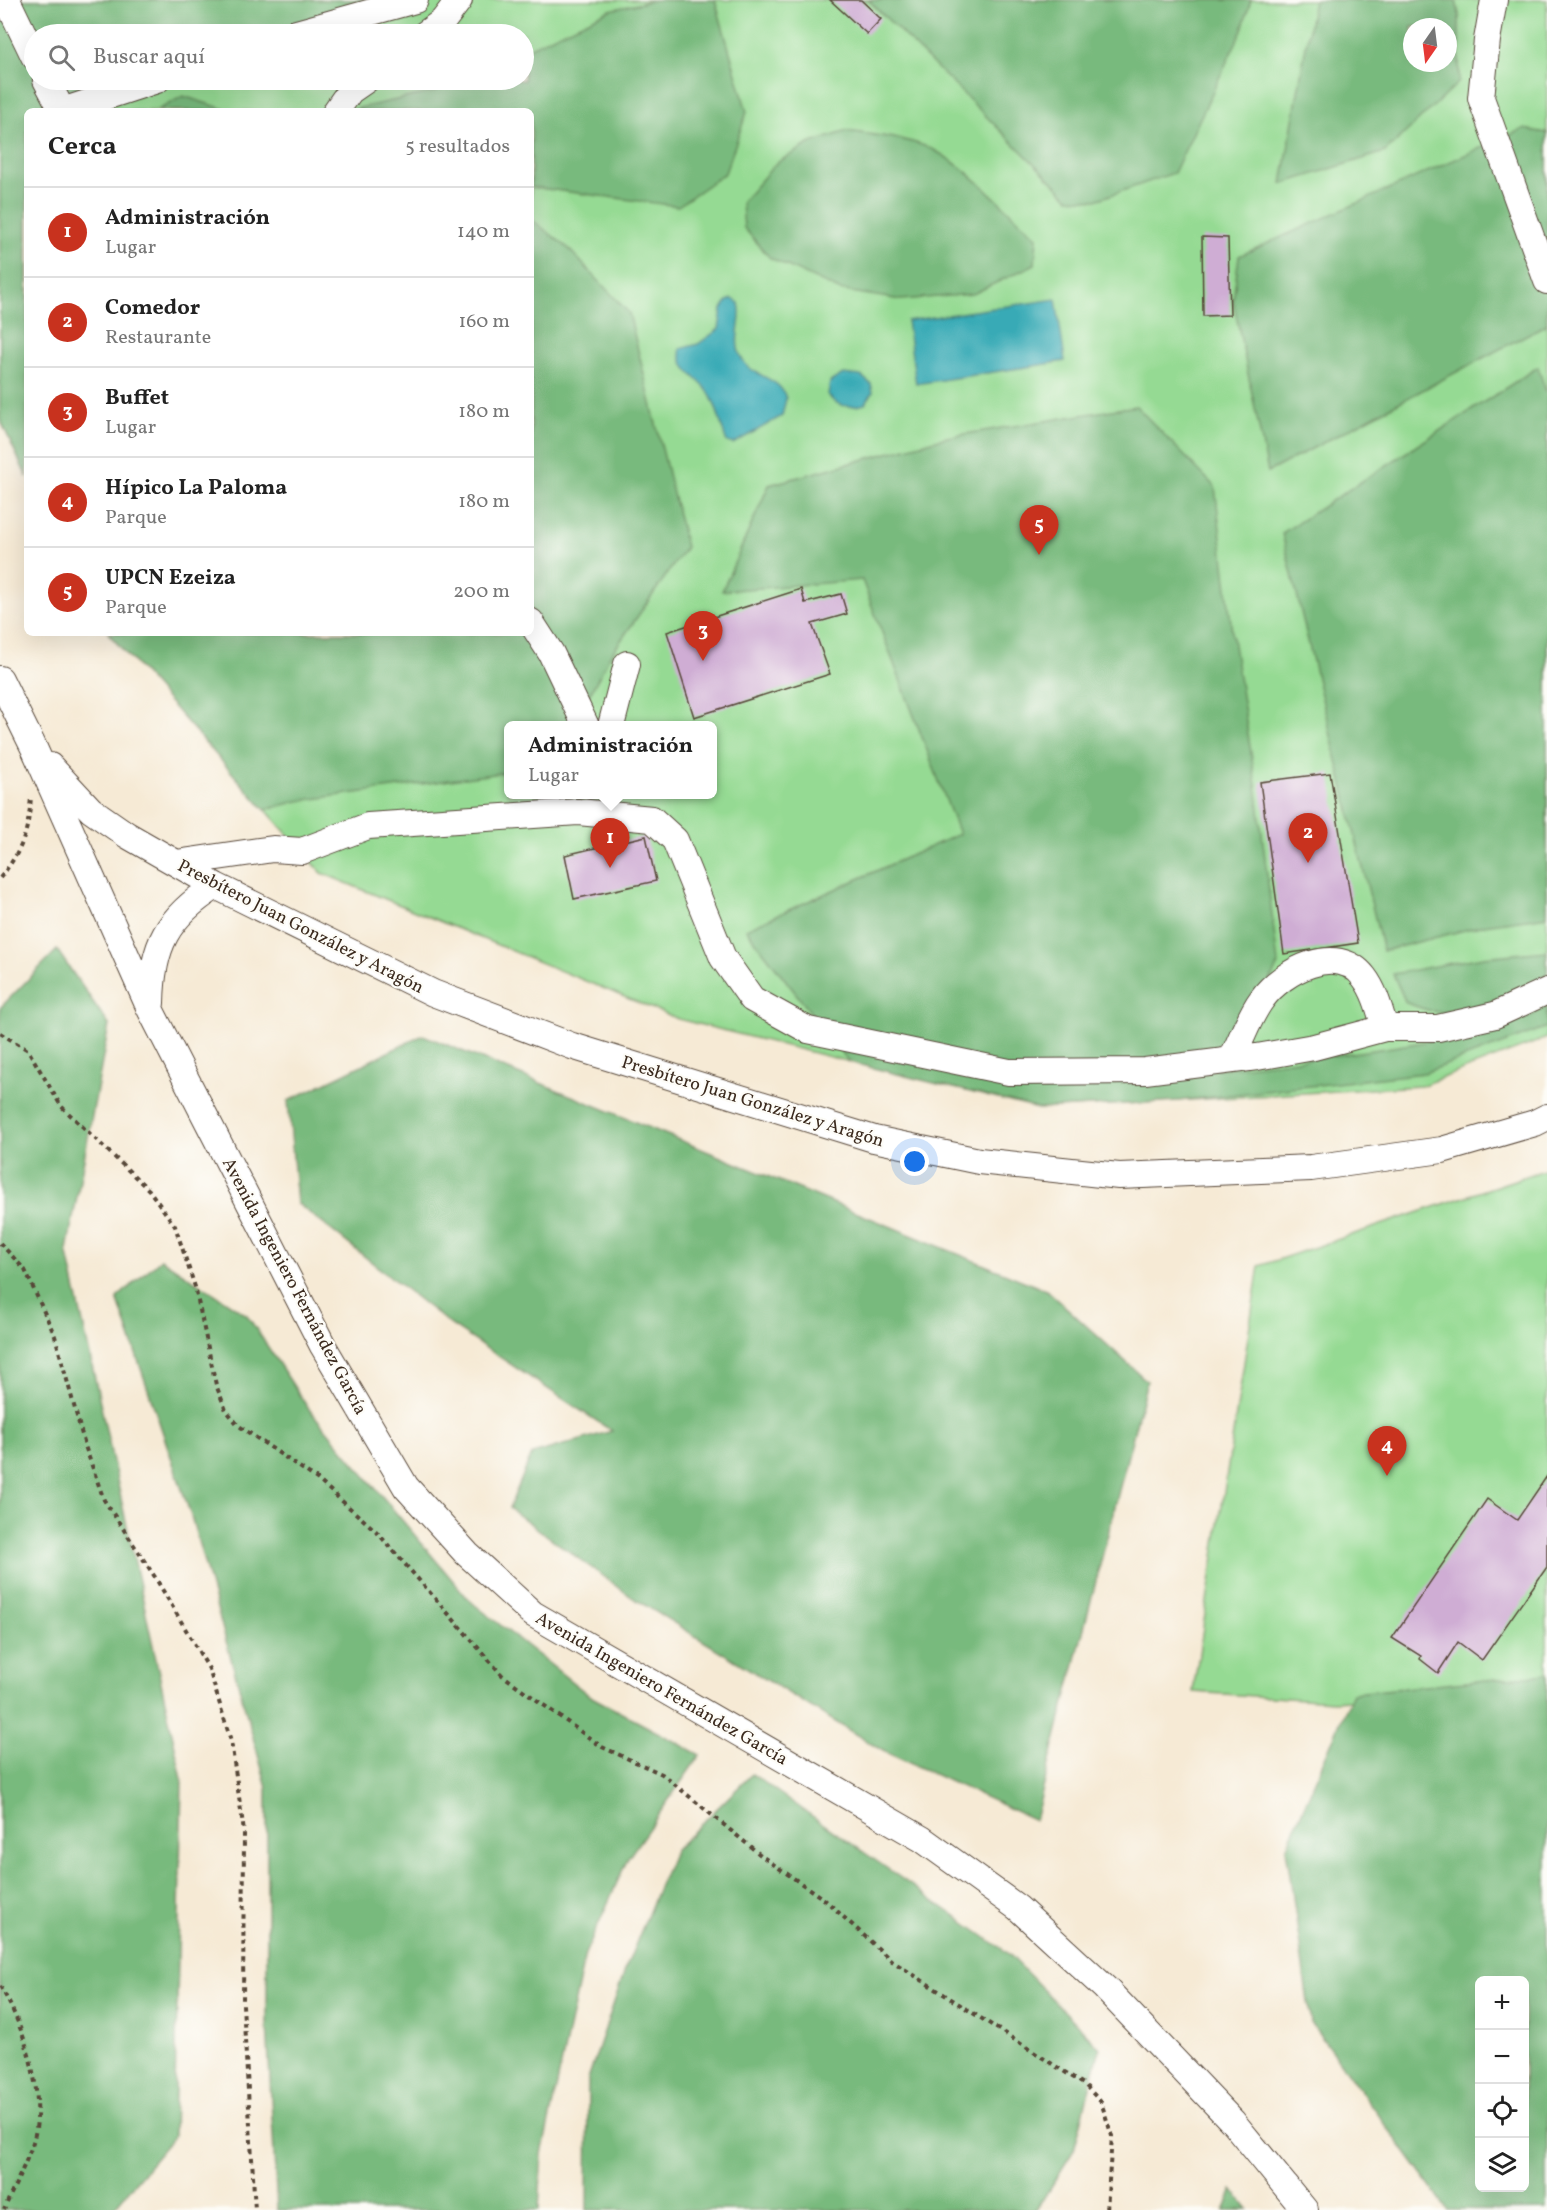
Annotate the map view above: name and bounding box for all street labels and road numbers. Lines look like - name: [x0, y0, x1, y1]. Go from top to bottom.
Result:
- street label: Presbítero Juan González y Aragón: [173, 854, 428, 1001]
- street label: Presbítero Juan González y Aragón: [618, 1051, 887, 1154]
- street label: Avenida Ingeniero Fernández García: [215, 1154, 372, 1420]
- street label: Avenida Ingeniero Fernández García: [530, 1607, 792, 1772]

